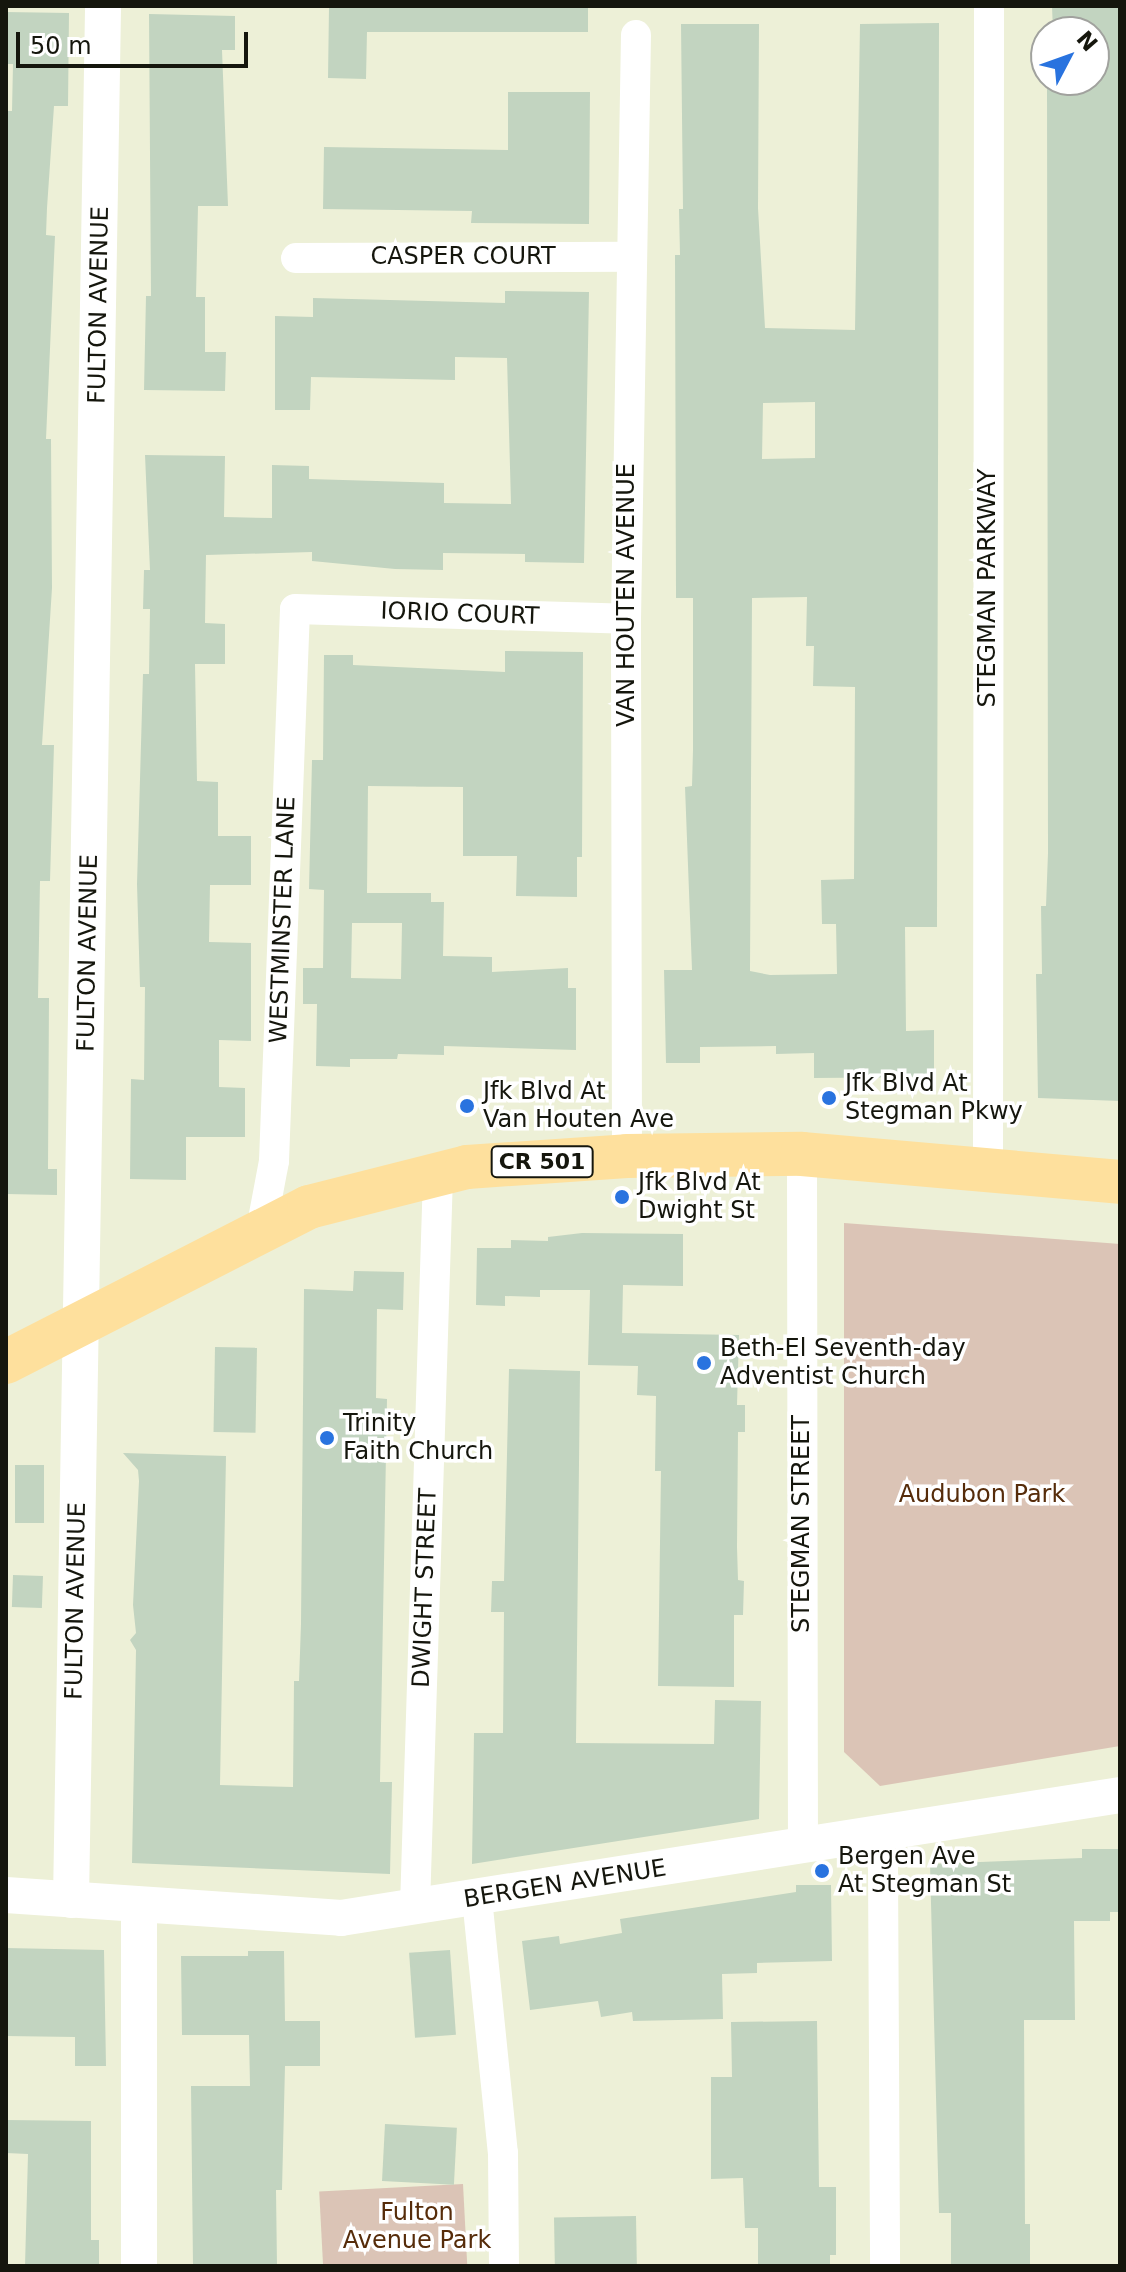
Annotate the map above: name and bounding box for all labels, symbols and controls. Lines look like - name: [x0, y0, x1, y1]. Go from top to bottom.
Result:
- scale bar: [20, 16, 252, 66]
- north arrow: [1030, 16, 1110, 96]
- text: N: [1071, 26, 1102, 56]
- text: 50 m: [30, 32, 92, 60]
- street label: FULTON AVENUE: [83, 206, 115, 404]
- street label: CASPER COURT: [370, 243, 556, 271]
- street label: VAN HOUTEN AVENUE: [613, 463, 641, 727]
- street label: STEGMAN PARKWAY: [974, 469, 1002, 707]
- street label: IORIO COURT: [380, 597, 540, 631]
- street label: WESTMINSTER LANE: [264, 796, 302, 1044]
- street label: FULTON AVENUE: [72, 854, 104, 1052]
- place label: Jfk Blvd At Stegman Pkwy: [845, 1070, 1023, 1126]
- place label: Jfk Blvd At Van Houten Ave: [483, 1078, 674, 1134]
- marker: Jfk Blvd At Stegman Pkwy: [820, 1089, 838, 1107]
- marker: Jfk Blvd At Van Houten Ave: [458, 1097, 476, 1115]
- road number: CR 501: [490, 1144, 594, 1180]
- place label: Jfk Blvd At Dwight St: [638, 1169, 761, 1225]
- marker: Jfk Blvd At Dwight St: [613, 1188, 631, 1206]
- place label: Beth-El Seventh-day Adventist Church: [720, 1335, 966, 1391]
- marker: Beth-El Seventh-day Adventist Church: [695, 1354, 713, 1372]
- place label: Trinity Faith Church: [343, 1410, 493, 1466]
- street label: STEGMAN STREET: [788, 1415, 816, 1633]
- marker: Trinity Faith Church: [318, 1429, 336, 1447]
- park label: Audubon Park: [899, 1481, 1065, 1509]
- street label: DWIGHT STREET: [407, 1488, 443, 1688]
- street label: FULTON AVENUE: [60, 1502, 92, 1700]
- place label: Bergen Ave At Stegman St: [838, 1843, 1011, 1899]
- street label: BERGEN AVENUE: [462, 1854, 668, 1914]
- marker: Bergen Ave At Stegman St: [813, 1862, 831, 1880]
- park label: Fulton Avenue Park: [343, 2199, 491, 2255]

